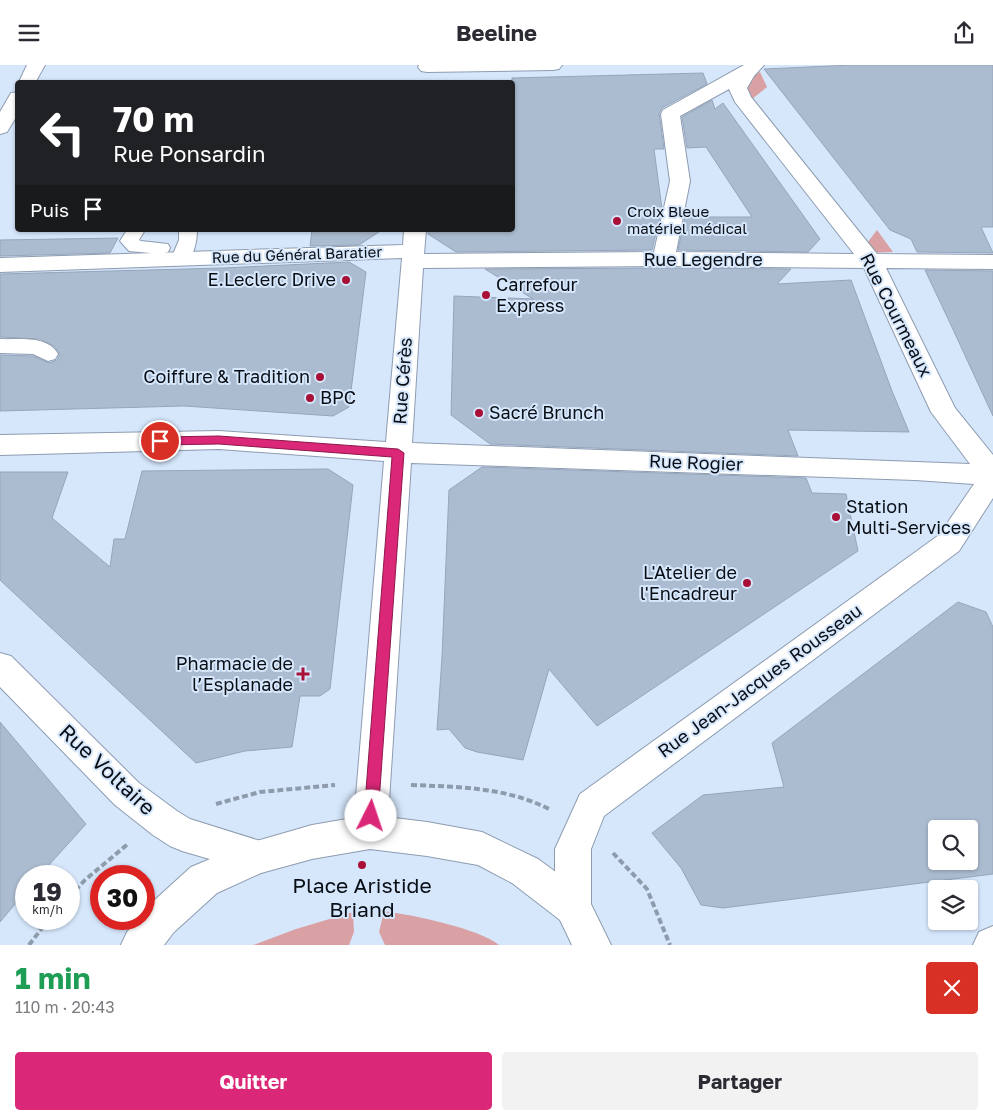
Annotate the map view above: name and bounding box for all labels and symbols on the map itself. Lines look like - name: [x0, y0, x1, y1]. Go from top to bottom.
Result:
- place label: Croix Bleue matériel médical: [627, 202, 747, 237]
- marker: Croix Bleue matériel médical: [611, 215, 623, 227]
- street label: Rue du Général Baratier: [211, 242, 383, 266]
- street label: Rue Legendre: [643, 248, 763, 270]
- street label: Rue Courmeaux: [856, 249, 938, 380]
- place label: E.Leclerc Drive: [208, 268, 336, 290]
- place label: Carrefour Express: [496, 273, 578, 316]
- marker: E.Leclerc Drive: [340, 274, 352, 286]
- marker: Carrefour Express: [480, 289, 492, 301]
- street label: Rue Cérès: [388, 337, 416, 425]
- place label: Coiffure & Tradition: [143, 365, 310, 387]
- marker: Coiffure & Tradition: [314, 371, 326, 383]
- place label: BPC: [320, 386, 356, 408]
- marker: BPC: [304, 392, 316, 404]
- place label: Sacré Brunch: [489, 401, 604, 423]
- marker: Sacré Brunch: [473, 407, 485, 419]
- pin: [139, 420, 181, 462]
- street label: Rue Rogier: [649, 449, 743, 475]
- place label: Station Multi-Services: [846, 495, 971, 538]
- marker: Station Multi-Services: [830, 511, 842, 523]
- place label: L'Atelier de l'Encadreur: [640, 561, 737, 604]
- marker: L'Atelier de l'Encadreur: [741, 577, 753, 589]
- street label: Rue Jean-Jacques Rousseau: [653, 599, 866, 762]
- place label: Pharmacie de l’Esplanade: [176, 652, 293, 695]
- marker: Pharmacie de l’Esplanade: [297, 668, 309, 680]
- street label: Rue Voltaire: [54, 718, 161, 820]
- position arrow: [344, 789, 396, 841]
- marker: Place Aristide Briand: [356, 859, 368, 871]
- speed limit sign: 30: [90, 865, 155, 930]
- place label: Place Aristide Briand: [292, 872, 432, 922]

